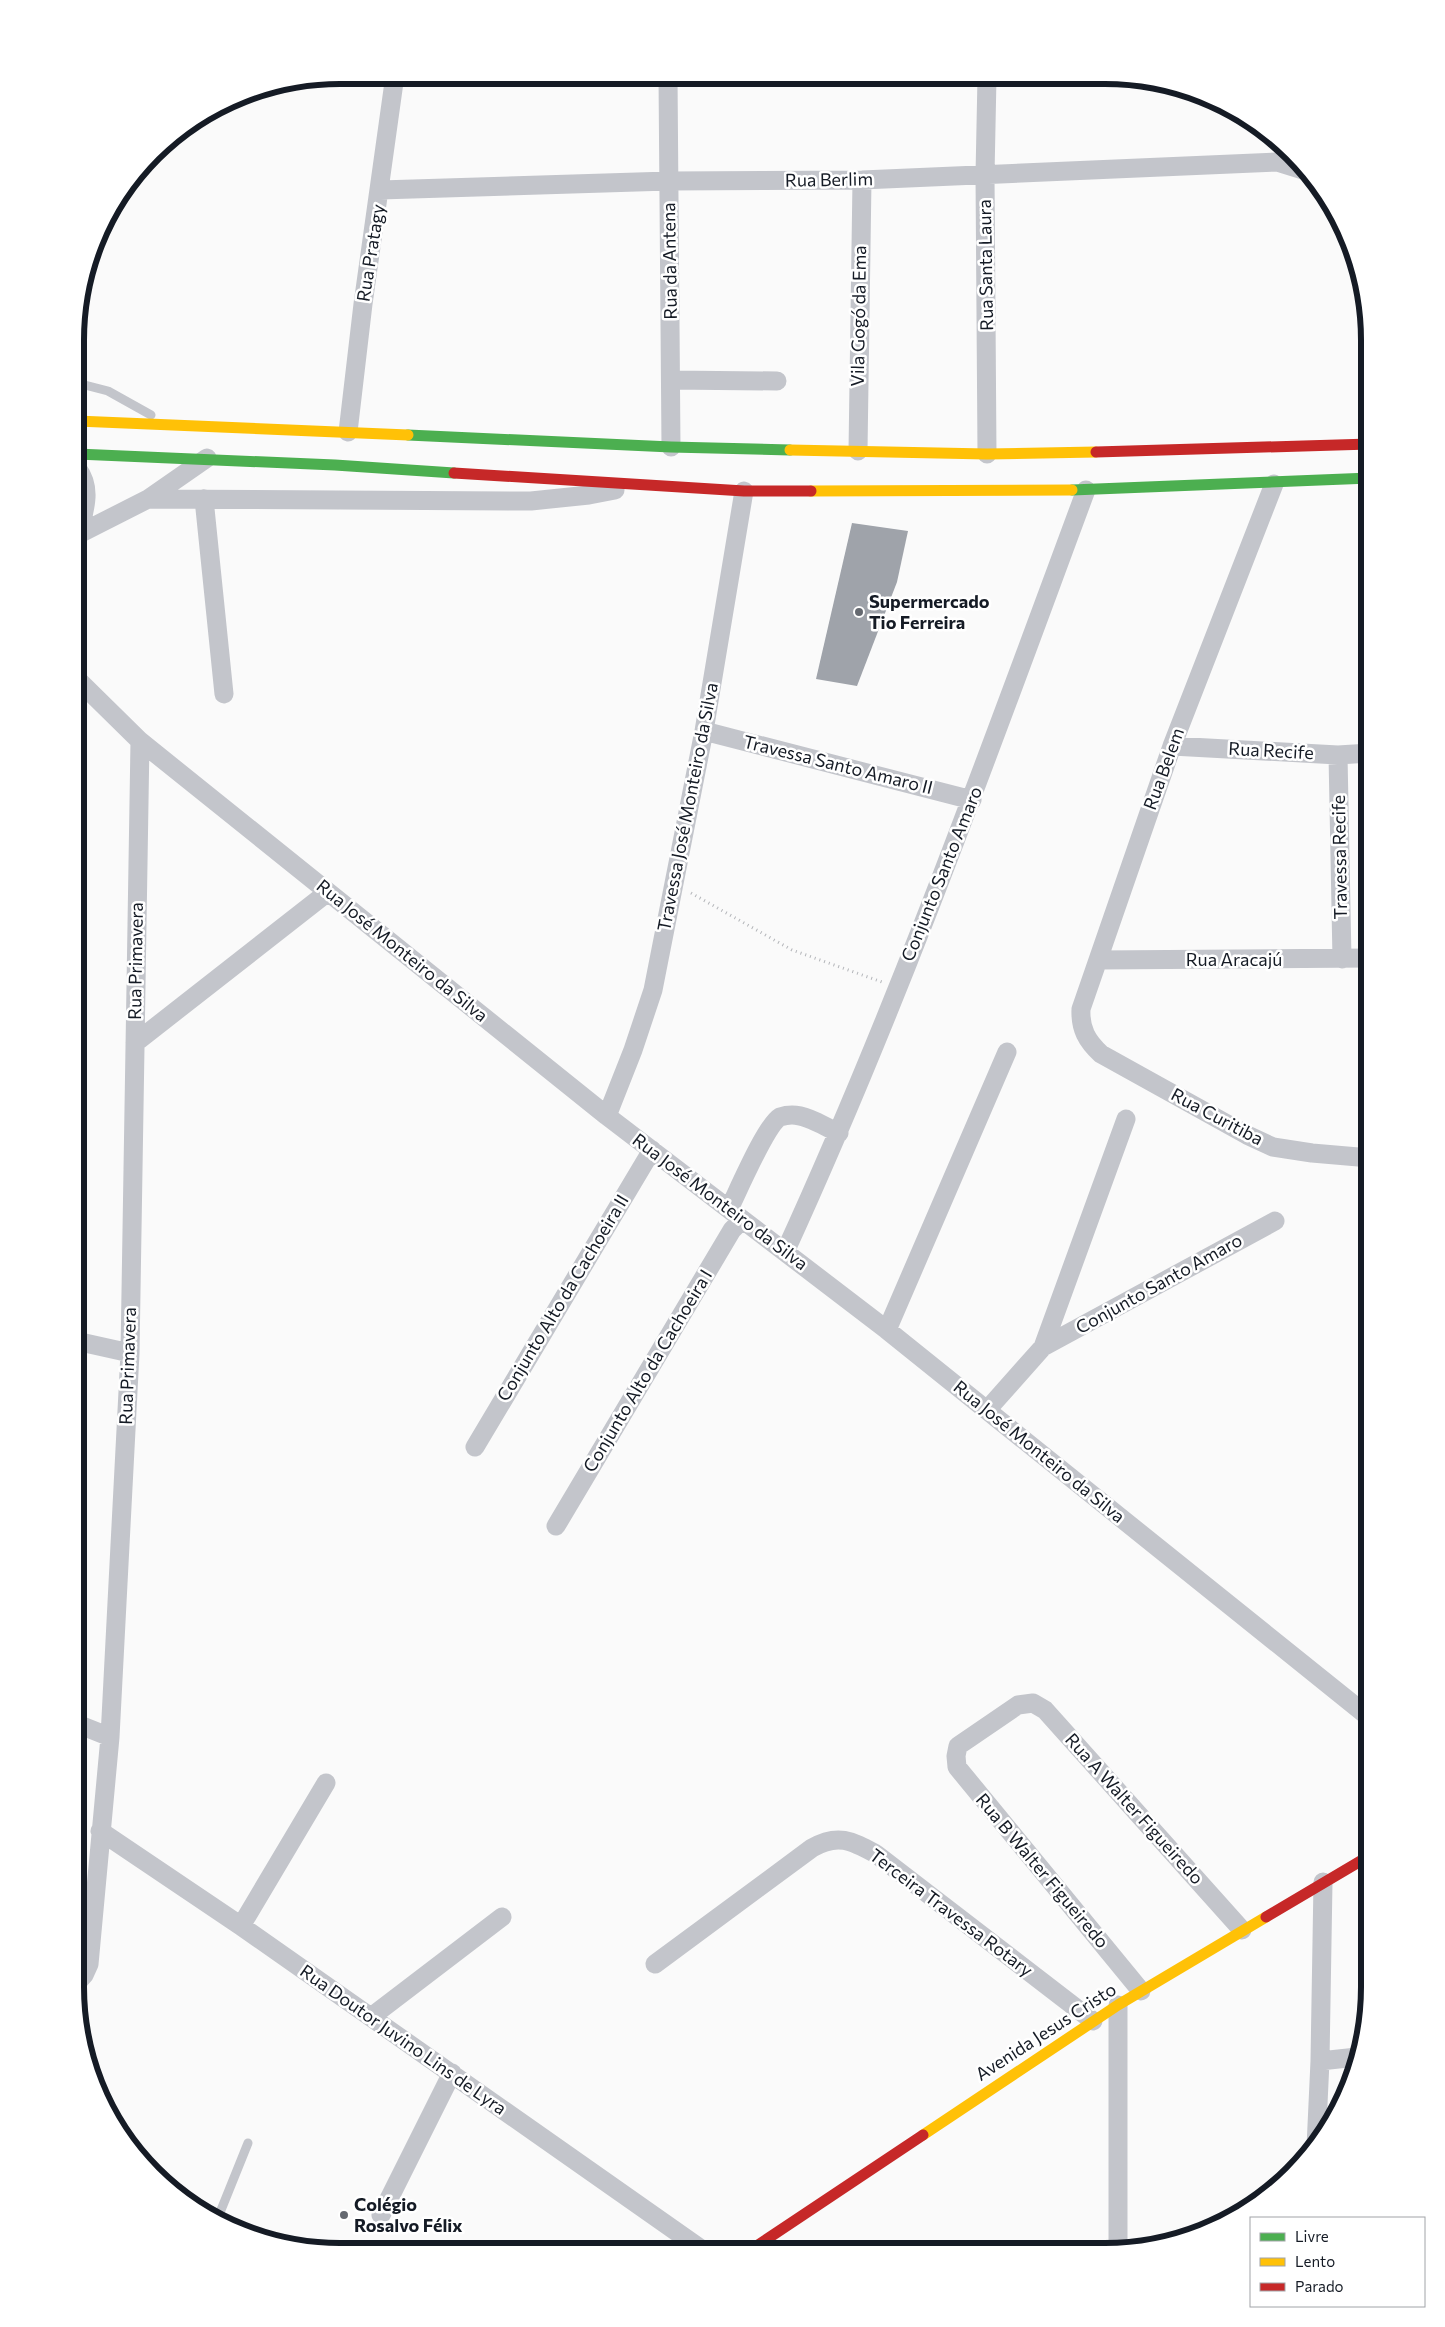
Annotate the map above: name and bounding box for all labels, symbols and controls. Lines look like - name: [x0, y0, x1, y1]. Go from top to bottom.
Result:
- street label: Rua Berlim: [785, 167, 873, 191]
- street label: Rua Santa Laura: [973, 199, 997, 331]
- street label: Rua Pratagy: [351, 202, 389, 303]
- street label: Rua da Antena: [657, 202, 681, 320]
- street label: Vila Gogó da Ema: [846, 245, 870, 387]
- place label: Supermercado Tio Ferreira: [869, 590, 990, 633]
- marker: Supermercado Tio Ferreira: [853, 606, 865, 618]
- street label: Travessa José Monteiro da Silva: [652, 681, 722, 933]
- street label: Rua Belem: [1138, 725, 1188, 813]
- street label: Travessa Santo Amaro II: [741, 730, 935, 798]
- street label: Rua Recife: [1228, 737, 1314, 763]
- street label: Conjunto Santo Amaro: [896, 783, 986, 964]
- street label: Travessa Recife: [1327, 795, 1351, 919]
- street label: Rua José Monteiro da Silva: [313, 874, 493, 1026]
- street label: Rua Primavera: [123, 902, 147, 1020]
- street label: Rua Aracajú: [1186, 948, 1282, 970]
- street label: Rua Curitiba: [1168, 1083, 1267, 1150]
- street label: Rua José Monteiro da Silva: [629, 1128, 813, 1274]
- street label: Conjunto Alto da Cachoeira II: [492, 1190, 633, 1405]
- street label: Conjunto Santo Amaro: [1072, 1228, 1246, 1338]
- street label: Conjunto Alto da Cachoeira I: [578, 1265, 716, 1476]
- street label: Rua Primavera: [114, 1307, 140, 1425]
- street label: Rua José Monteiro da Silva: [950, 1375, 1130, 1527]
- street label: Rua A Walter Figueiredo: [1061, 1728, 1208, 1888]
- street label: Rua B Walter Figueiredo: [972, 1789, 1114, 1952]
- street label: Terceira Travessa Rotary: [866, 1844, 1038, 1981]
- street label: Rua Doutor Juvino Lins de Lyra: [296, 1959, 511, 2119]
- street label: Avenida Jesus Cristo: [971, 1977, 1120, 2085]
- place label: Colégio Rosalvo Félix: [354, 2193, 463, 2236]
- marker: Colégio Rosalvo Félix: [338, 2209, 350, 2221]
- legend: [1250, 2217, 1425, 2307]
- text: Livre: [1295, 2227, 1329, 2245]
- text: Lento: [1295, 2252, 1335, 2270]
- text: Parado: [1295, 2277, 1344, 2295]

